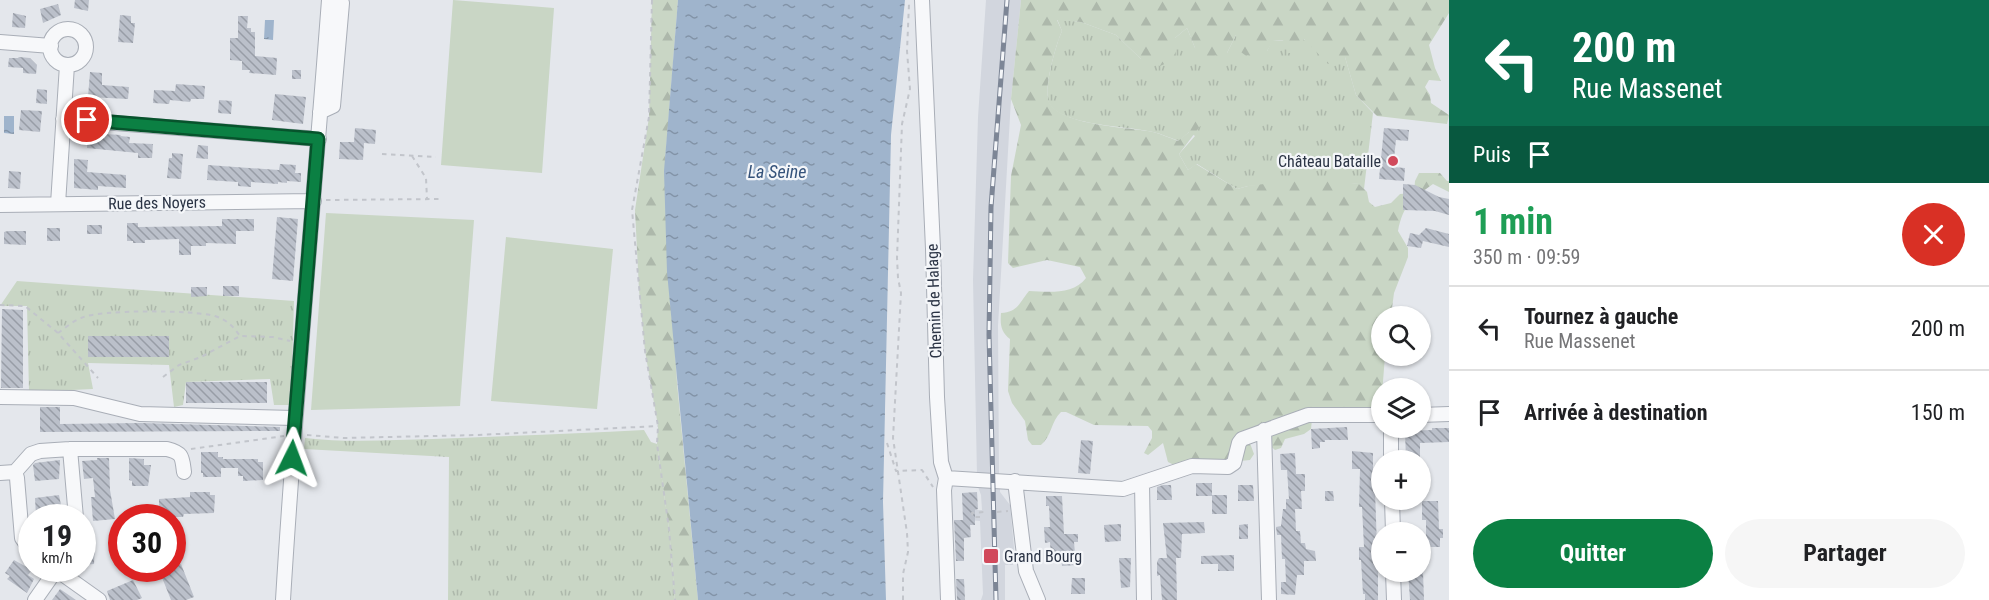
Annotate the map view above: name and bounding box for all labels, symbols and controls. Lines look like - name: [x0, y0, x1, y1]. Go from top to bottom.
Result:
- text: 200 m: [1572, 23, 1677, 72]
- icon: left: [1473, 24, 1551, 102]
- text: Rue Massenet: [1572, 73, 1723, 105]
- pin: [61, 94, 112, 145]
- icon: arrive: [70, 103, 103, 136]
- icon: arrive: [1523, 138, 1556, 171]
- text: Puis: [1473, 142, 1511, 167]
- place label: Château Bataille: [1278, 152, 1381, 171]
- marker: Château Bataille: [1386, 154, 1400, 168]
- water label: La Seine: [748, 161, 806, 182]
- street label: Rue des Noyers: [108, 193, 206, 213]
- text: 1 min: [1473, 201, 1553, 243]
- button: close: [1902, 203, 1965, 266]
- street label: Chemin de Halage: [923, 243, 945, 359]
- text: 350 m · 09:59: [1473, 245, 1580, 269]
- text: Tournez à gauche: [1524, 304, 1678, 329]
- map controls: [1371, 306, 1431, 582]
- button: search: [1371, 306, 1431, 366]
- icon: left: [1473, 312, 1506, 345]
- text: 200 m: [1911, 316, 1965, 341]
- text: Rue Massenet: [1524, 329, 1636, 353]
- button: layers: [1371, 378, 1431, 438]
- icon: arrive: [1473, 396, 1506, 429]
- text: Arrivée à destination: [1524, 400, 1708, 425]
- text: 150 m: [1911, 400, 1965, 425]
- position arrow: [260, 426, 324, 490]
- button: +: [1371, 450, 1431, 510]
- speed limit sign: 30: [108, 504, 186, 582]
- text: 19: [42, 518, 72, 553]
- button: Quitter: [1473, 519, 1713, 588]
- button: Partager: [1725, 519, 1965, 588]
- button: −: [1371, 522, 1431, 582]
- marker: Grand Bourg: [982, 547, 1000, 565]
- place label: Grand Bourg: [1004, 547, 1082, 566]
- text: km/h: [42, 549, 72, 567]

